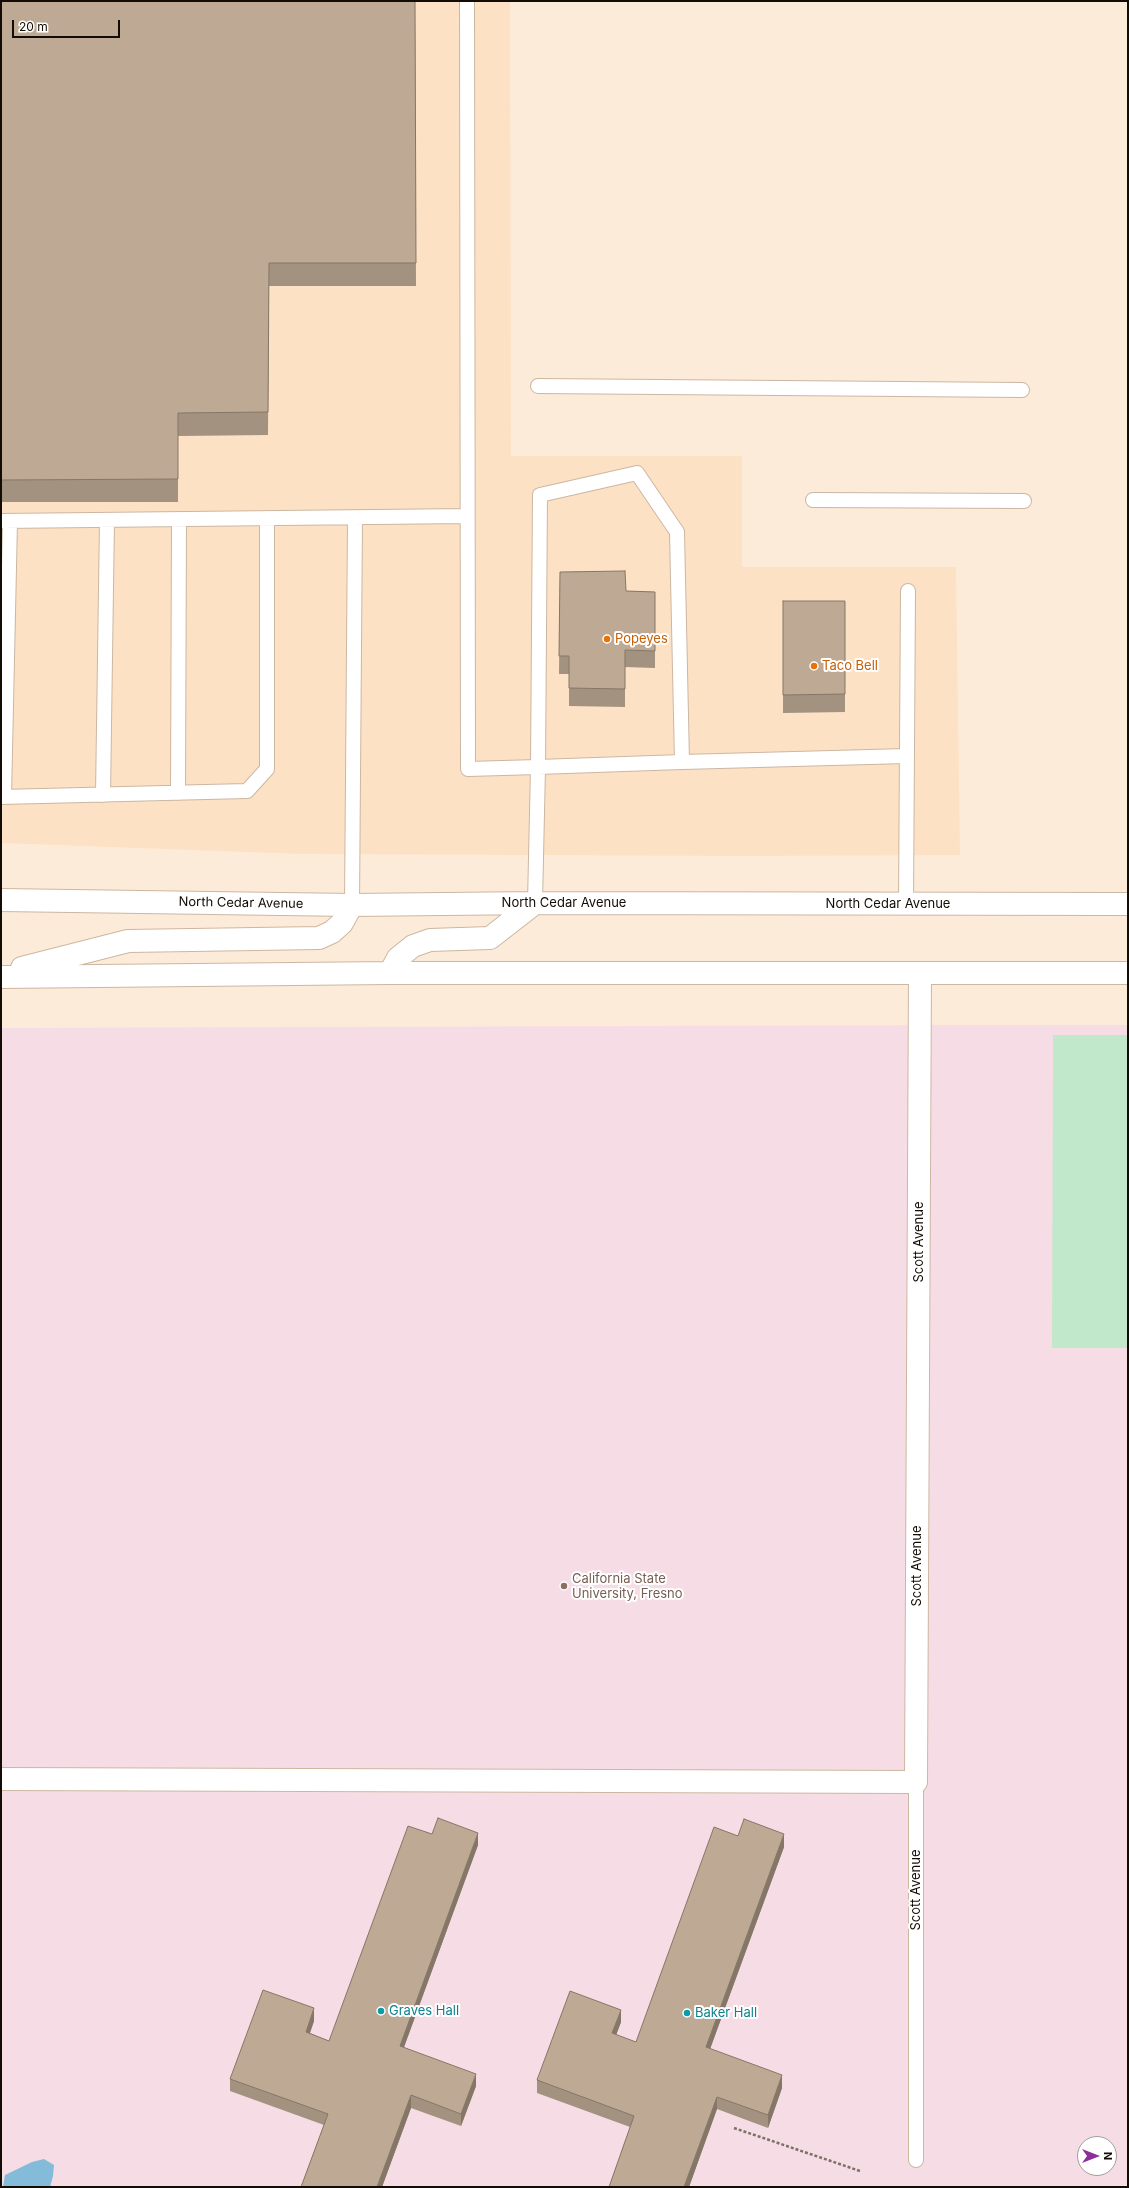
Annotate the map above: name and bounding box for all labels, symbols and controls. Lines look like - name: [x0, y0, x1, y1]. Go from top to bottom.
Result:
- scale bar: [14, 12, 122, 38]
- text: 20 m: [19, 19, 48, 34]
- place label: Popeyes: [615, 631, 668, 647]
- marker: Popeyes: [602, 634, 612, 644]
- place label: Taco Bell: [822, 658, 878, 674]
- marker: Taco Bell: [809, 661, 819, 671]
- street label: North Cedar Avenue: [178, 894, 304, 912]
- street label: North Cedar Avenue: [502, 895, 626, 911]
- street label: North Cedar Avenue: [826, 896, 950, 912]
- street label: Scott Avenue: [911, 1201, 927, 1283]
- street label: Scott Avenue: [909, 1525, 925, 1607]
- place label: California State University, Fresno: [572, 1571, 683, 1602]
- marker: California State University, Fresno: [559, 1581, 569, 1591]
- street label: Scott Avenue: [908, 1849, 924, 1931]
- place label: Graves Hall: [389, 2003, 459, 2019]
- place label: Baker Hall: [695, 2005, 757, 2021]
- marker: Graves Hall: [376, 2006, 386, 2016]
- marker: Baker Hall: [682, 2008, 692, 2018]
- north arrow: [1077, 2136, 1117, 2176]
- text: N: [1101, 2152, 1115, 2160]

